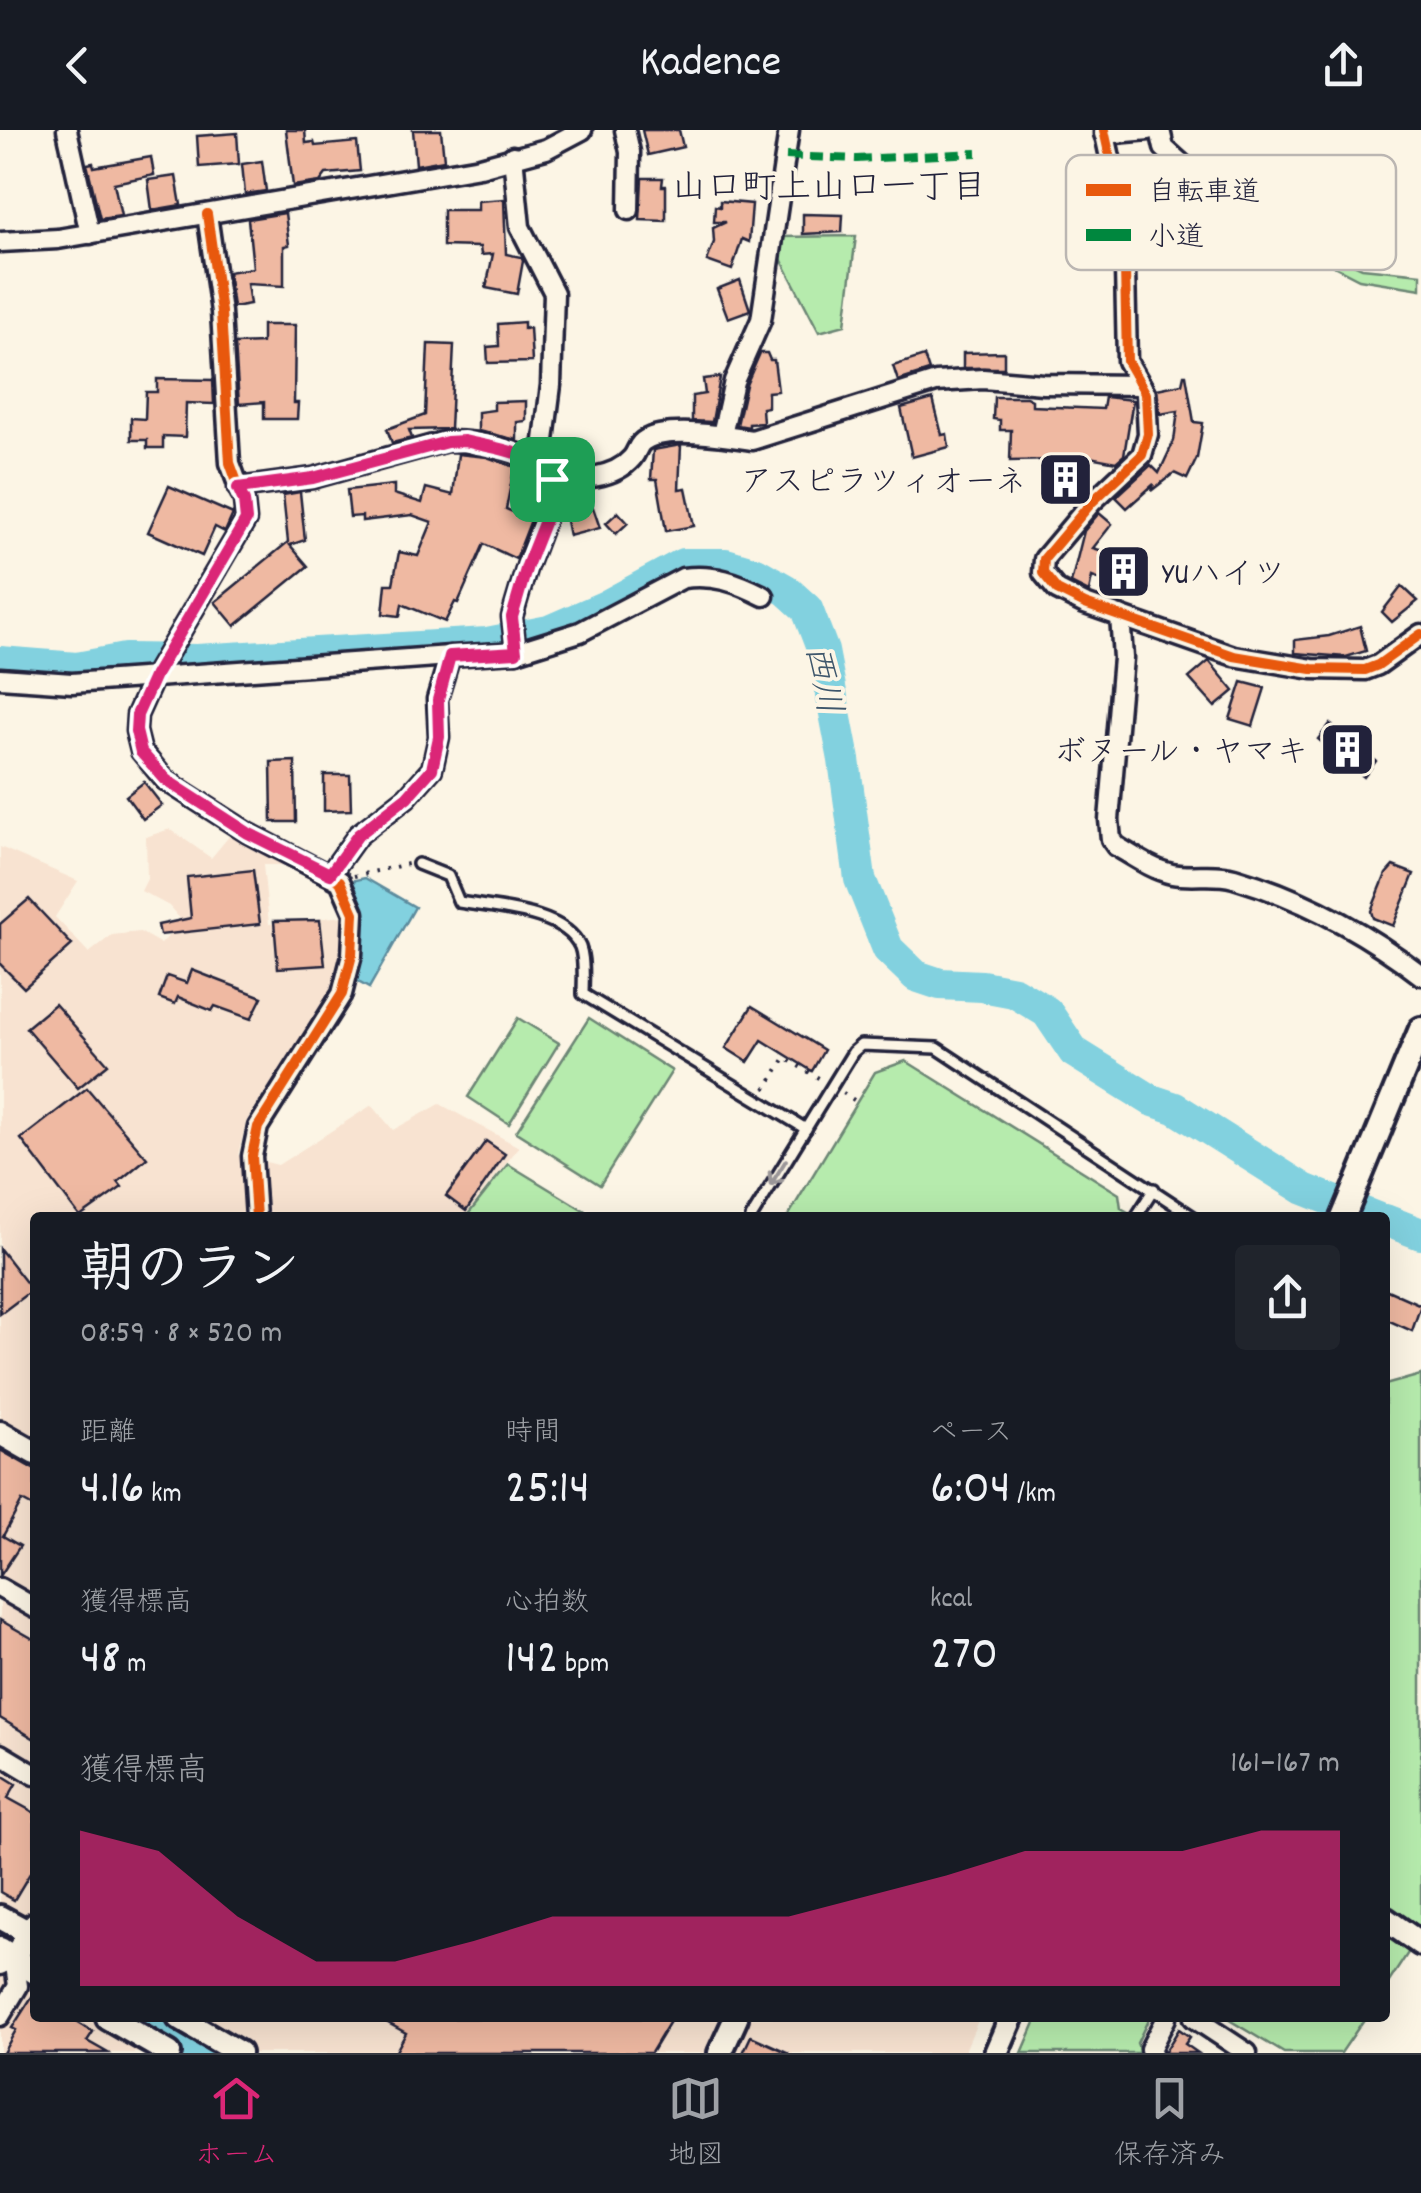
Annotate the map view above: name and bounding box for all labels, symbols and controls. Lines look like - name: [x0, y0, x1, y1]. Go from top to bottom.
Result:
- text: Kadence: [640, 33, 781, 97]
- icon: back: [50, 38, 105, 93]
- icon: share: [1316, 38, 1371, 93]
- legend: [1066, 155, 1396, 270]
- district label: 山口町上山口一丁目: [671, 165, 987, 215]
- text: 自転車道: [1148, 175, 1260, 215]
- text: 小道: [1148, 220, 1204, 260]
- pin: [510, 437, 595, 522]
- building icon: アスピラツィオーネ: [1036, 450, 1096, 510]
- icon: arrive: [525, 452, 580, 507]
- place label: アスピラツィオーネ: [740, 462, 1027, 508]
- building icon: YUハイツ: [1093, 542, 1153, 602]
- place label: YUハイツ: [1162, 554, 1285, 600]
- water label: 西川: [788, 641, 852, 719]
- building icon: ボヌール・ヤマキ: [1317, 720, 1377, 780]
- place label: ボヌール・ヤマキ: [1054, 732, 1308, 778]
- one-way arrow: [768, 1158, 789, 1187]
- text: 朝のラン: [80, 1235, 300, 1314]
- button: share: [1235, 1245, 1340, 1350]
- text: 08:59 · 8 × 520 m: [80, 1312, 283, 1358]
- text: 距離: [80, 1415, 136, 1455]
- text: 時間: [505, 1415, 561, 1455]
- text: ペース: [930, 1415, 1012, 1455]
- text: 4.16: [80, 1455, 145, 1527]
- text: 25:14: [505, 1455, 590, 1527]
- text: 6:04: [930, 1455, 1011, 1527]
- text: km: [145, 1476, 182, 1516]
- text: /km: [1011, 1476, 1056, 1516]
- text: kcal: [930, 1581, 973, 1621]
- text: 獲得標高: [80, 1585, 192, 1625]
- text: 心拍数: [505, 1585, 589, 1625]
- text: 270: [930, 1621, 998, 1693]
- text: 48: [80, 1625, 121, 1697]
- text: 142: [505, 1625, 559, 1697]
- text: m: [121, 1646, 146, 1686]
- text: bpm: [559, 1646, 609, 1686]
- text: 161–167 m: [1230, 1742, 1340, 1788]
- text: 獲得標高: [80, 1750, 208, 1796]
- tab: ホーム: [195, 2071, 278, 2178]
- tab: 地図: [668, 2071, 724, 2178]
- tab: 保存済み: [1114, 2071, 1226, 2178]

